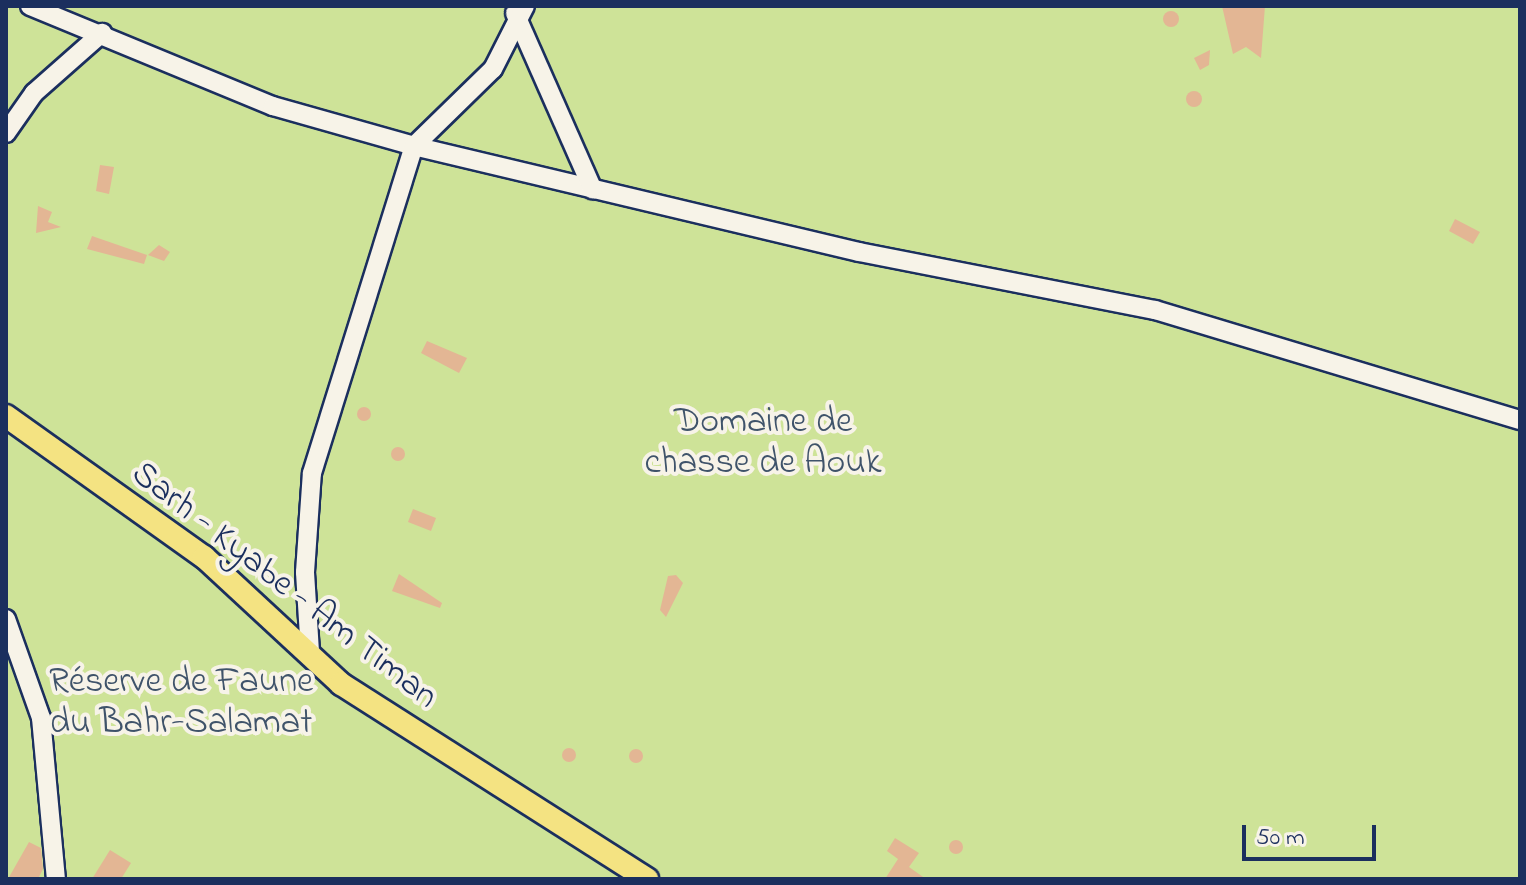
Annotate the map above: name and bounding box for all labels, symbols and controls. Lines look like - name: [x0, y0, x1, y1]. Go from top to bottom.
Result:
- park label: Domaine de chasse de Aouk: [645, 400, 881, 485]
- street label: Sarh - Kyabe - Am Timan: [122, 453, 446, 719]
- park label: Réserve de Faune du Bahr-Salamat: [49, 660, 313, 745]
- scale bar: [1246, 809, 1380, 859]
- text: 50 m: [1256, 821, 1305, 856]

